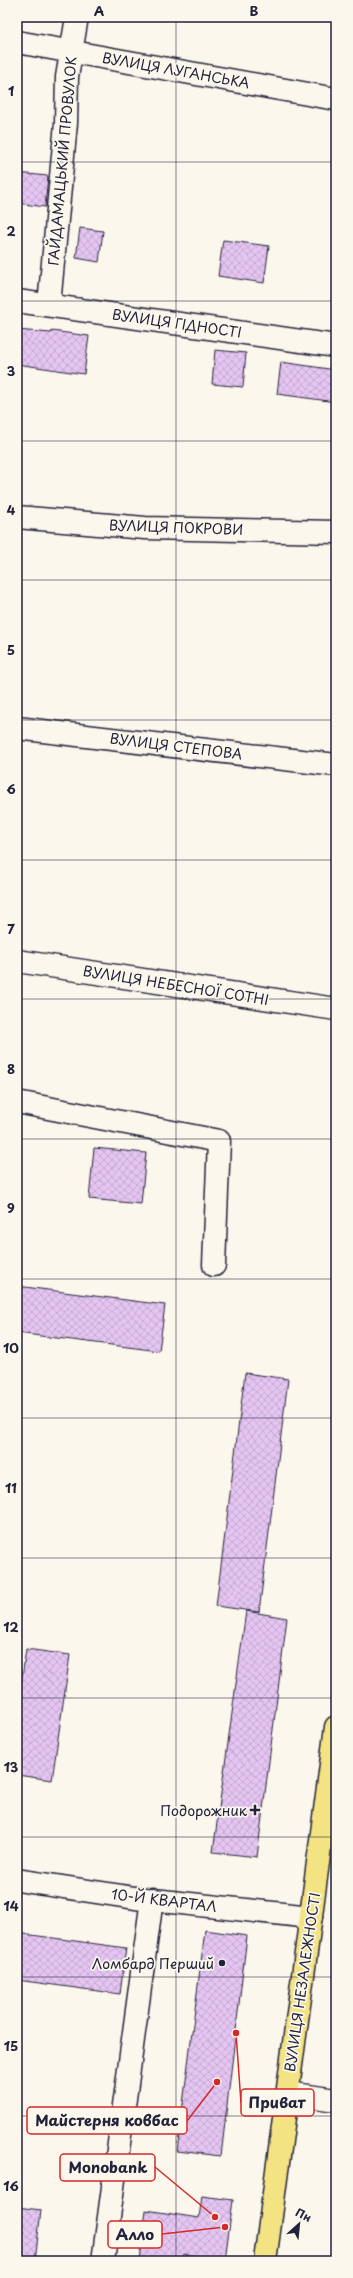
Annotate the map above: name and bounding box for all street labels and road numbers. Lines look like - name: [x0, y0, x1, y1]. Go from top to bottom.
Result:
- street label: ВУЛИЦЯ ЛУГАНСЬКА: [101, 47, 252, 93]
- street label: ГАЙДАМАЦЬКИЙ ПРОВУЛОК: [42, 56, 82, 266]
- street label: ВУЛИЦЯ ГІДНОСТІ: [111, 303, 243, 343]
- street label: ВУЛИЦЯ ПОКРОВИ: [108, 514, 244, 540]
- street label: ВУЛИЦЯ СТЕПОВА: [109, 727, 243, 765]
- street label: ВУЛИЦЯ НЕБЕСНОЇ СОТНІ: [82, 960, 270, 1010]
- street label: 10-Й КВАРТАЛ: [110, 1883, 218, 1917]
- street label: ВУЛИЦЯ НЕЗАЛЕЖНОСТІ: [279, 1891, 325, 2073]

